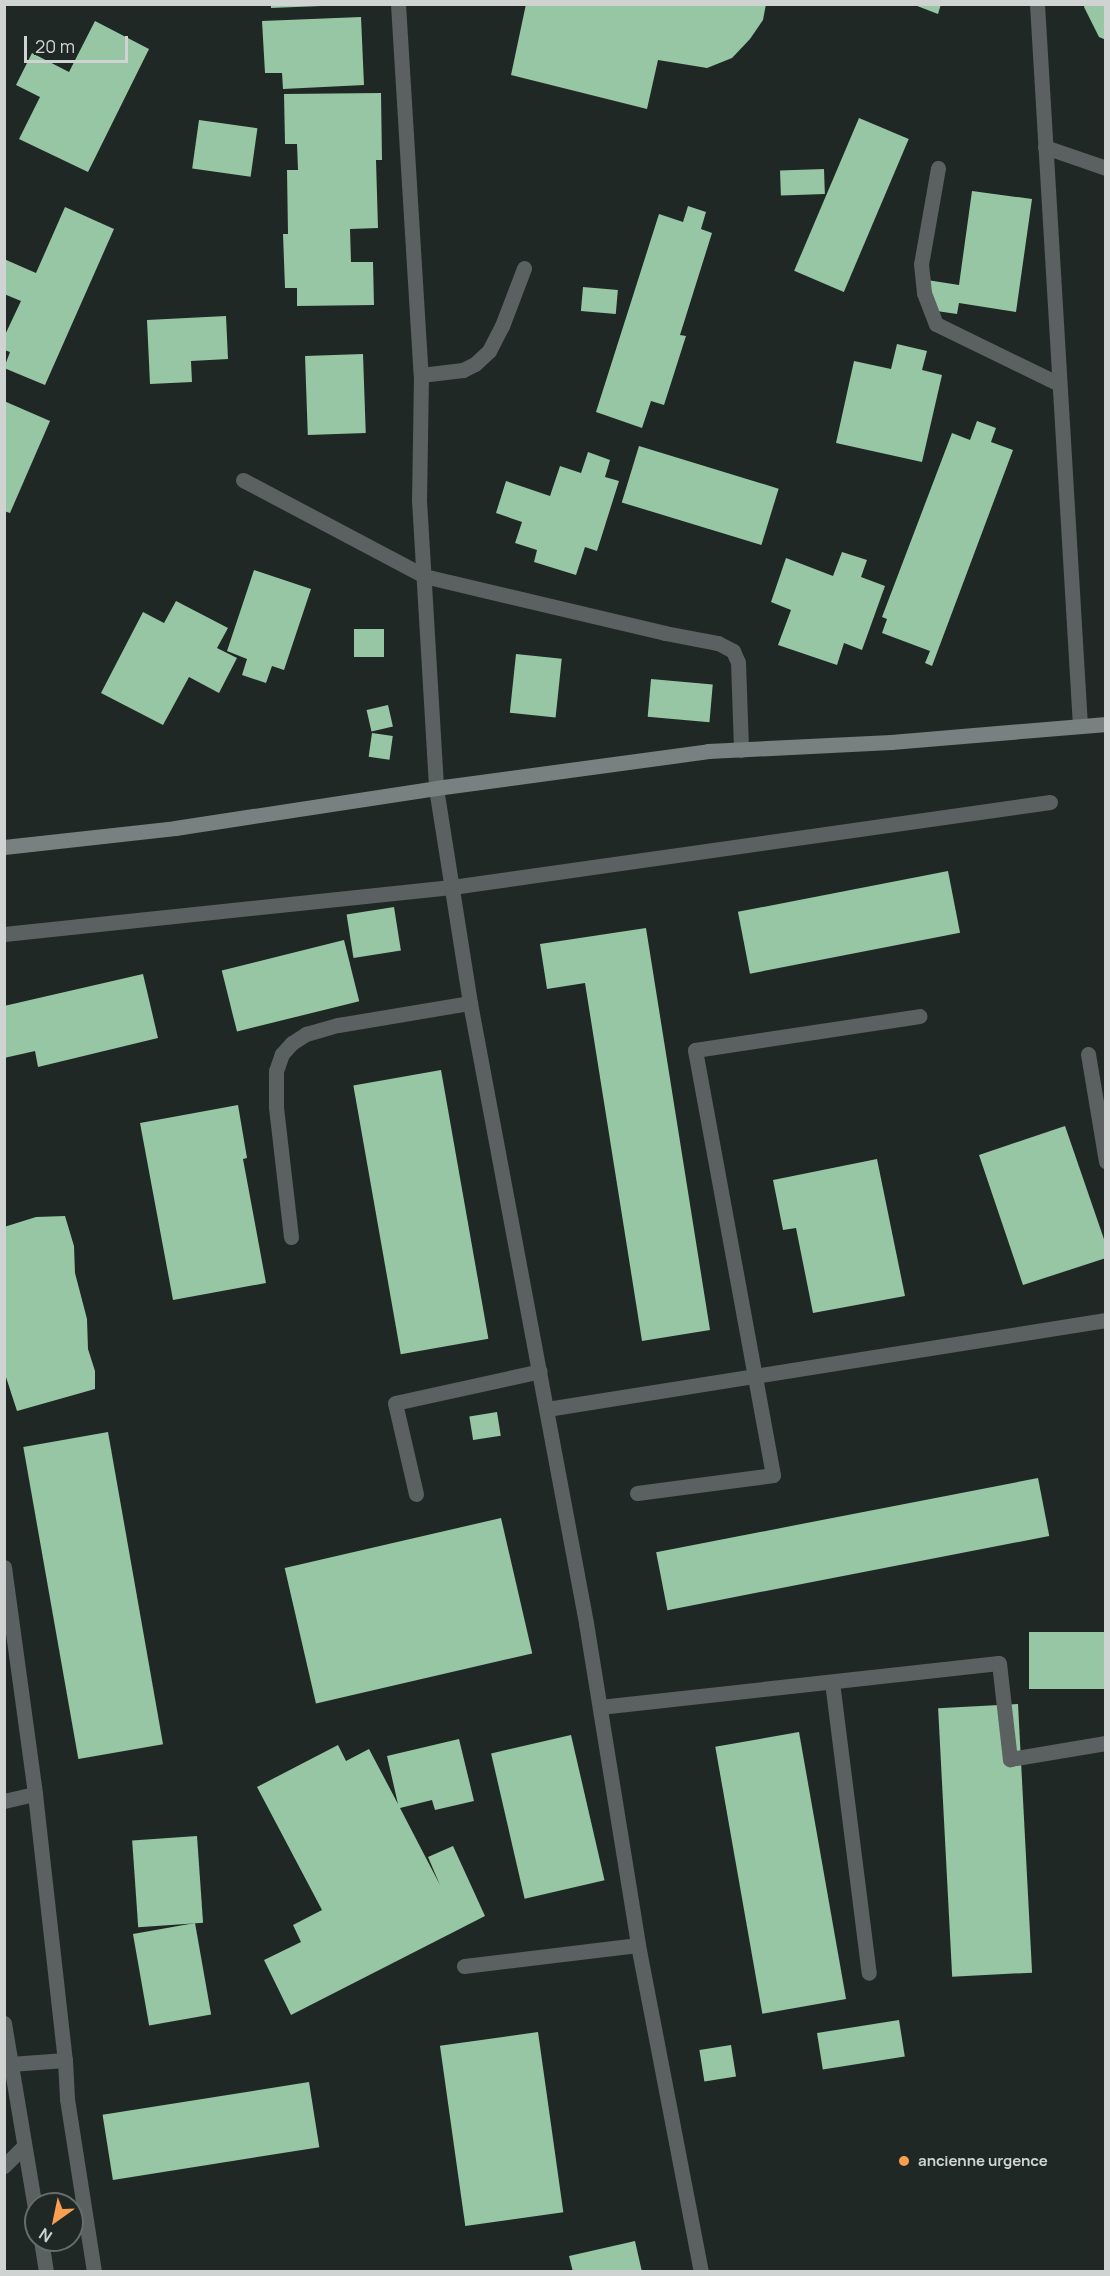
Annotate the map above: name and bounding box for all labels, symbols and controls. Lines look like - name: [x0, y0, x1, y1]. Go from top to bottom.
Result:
- scale bar: [27, 24, 130, 62]
- text: 20 m: [35, 34, 75, 58]
- marker: ancienne urgence: [895, 2152, 913, 2170]
- place label: ancienne urgence: [918, 2152, 1048, 2170]
- north arrow: [24, 2192, 84, 2252]
- text: N: [34, 2223, 56, 2248]

